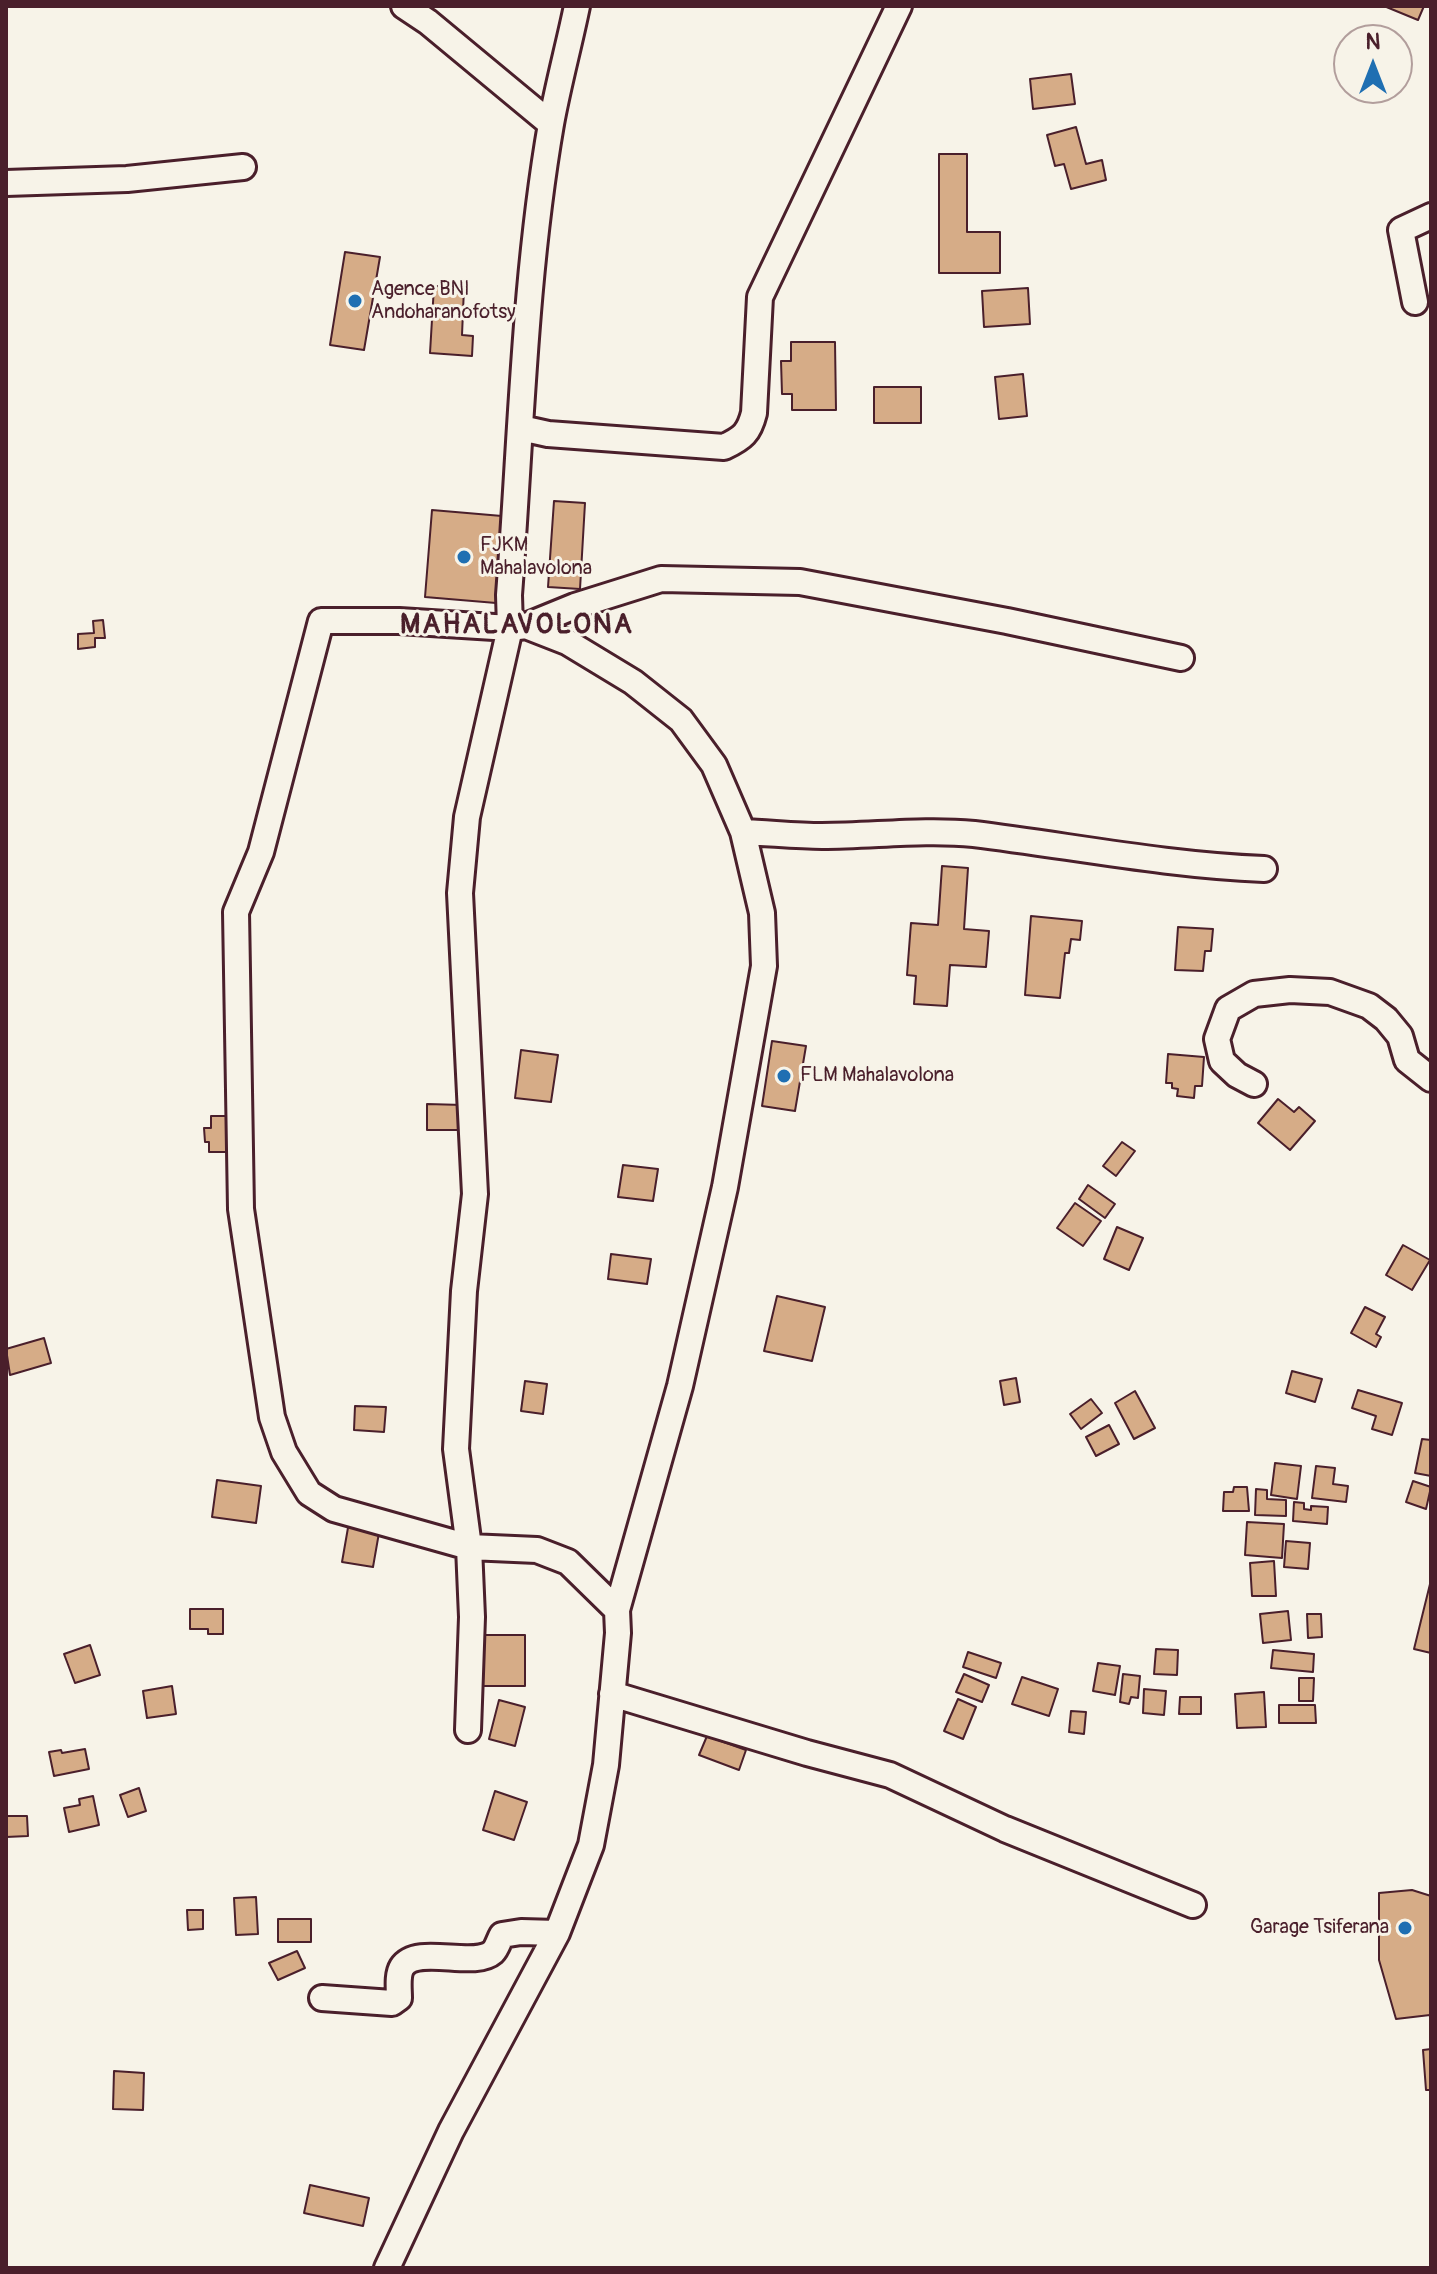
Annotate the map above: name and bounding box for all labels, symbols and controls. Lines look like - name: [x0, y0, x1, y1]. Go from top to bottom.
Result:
- north arrow: [1333, 24, 1413, 104]
- text: N: [1366, 28, 1380, 56]
- place label: Agence BNI Andoharanofotsy: [371, 278, 516, 325]
- marker: Agence BNI Andoharanofotsy: [346, 292, 364, 310]
- place label: FJKM Mahalavolona: [480, 534, 592, 581]
- marker: FJKM Mahalavolona: [455, 548, 473, 566]
- district label: MAHALAVOLONA: [400, 609, 634, 643]
- place label: FLM Mahalavolona: [800, 1064, 954, 1088]
- marker: FLM Mahalavolona: [775, 1067, 793, 1085]
- place label: Garage Tsiferana: [1250, 1916, 1389, 1940]
- marker: Garage Tsiferana: [1396, 1919, 1414, 1937]

